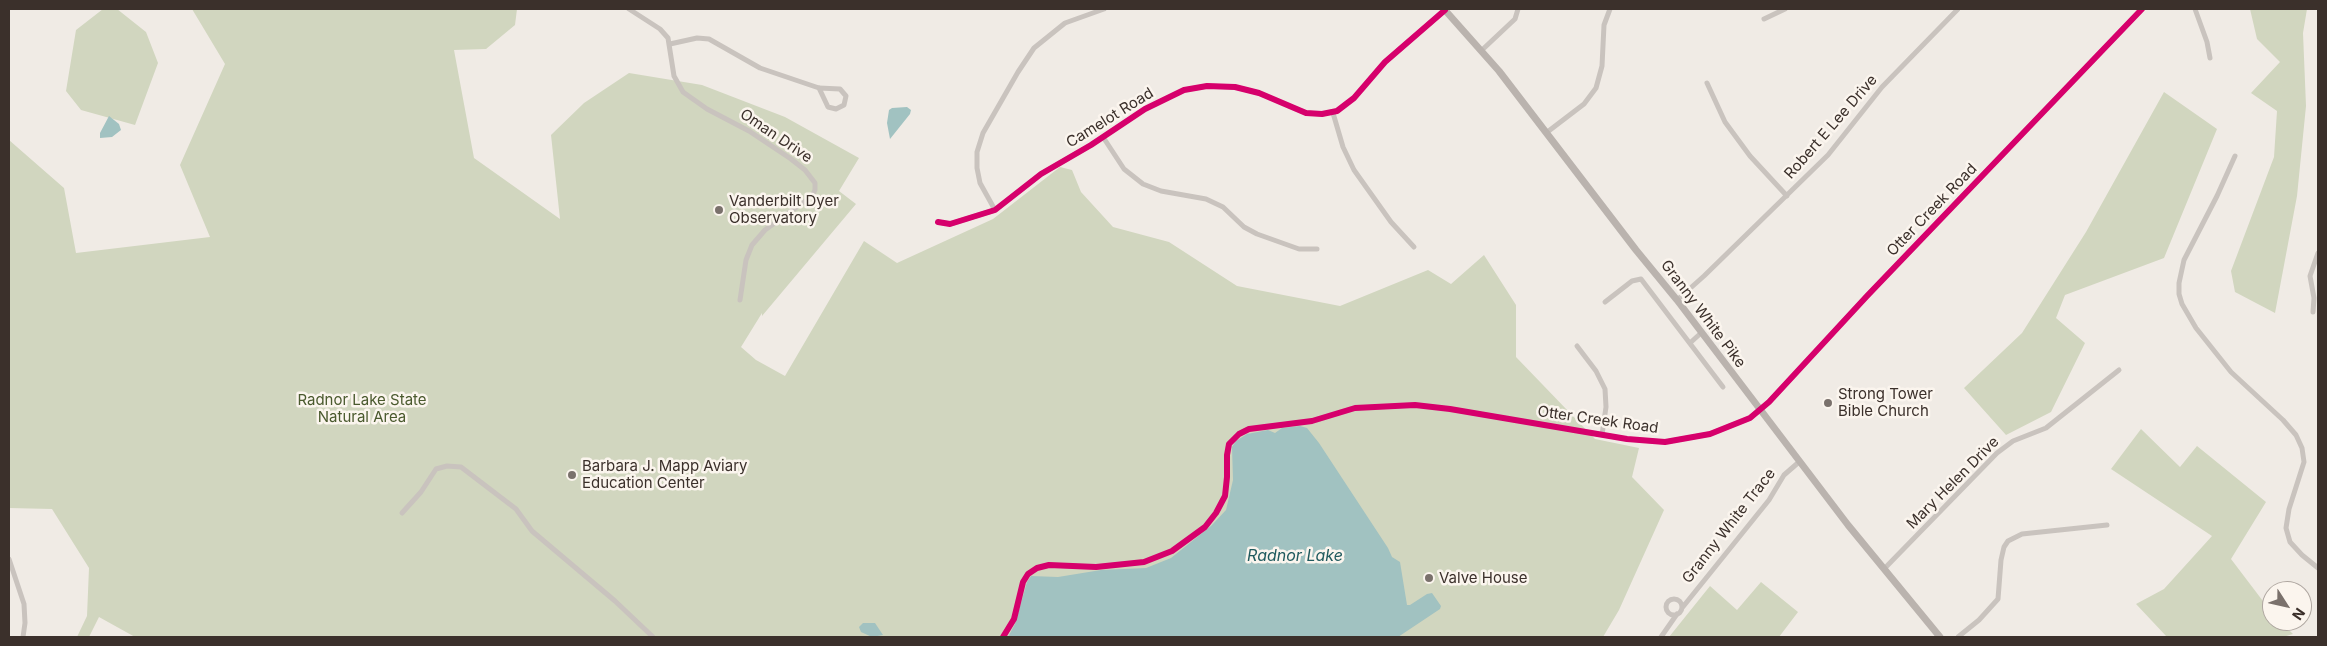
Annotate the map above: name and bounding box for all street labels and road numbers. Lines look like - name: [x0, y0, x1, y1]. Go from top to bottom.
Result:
- street label: Robert E Lee Drive: [1781, 71, 1881, 183]
- street label: Camelot Road: [1063, 84, 1157, 152]
- street label: Oman Drive: [736, 105, 816, 167]
- street label: Otter Creek Road: [1883, 160, 1981, 260]
- street label: Granny White Pike: [1657, 257, 1749, 371]
- street label: Otter Creek Road: [1536, 403, 1660, 437]
- street label: Mary Helen Drive: [1903, 433, 2003, 533]
- street label: Granny White Trace: [1679, 465, 1779, 587]

